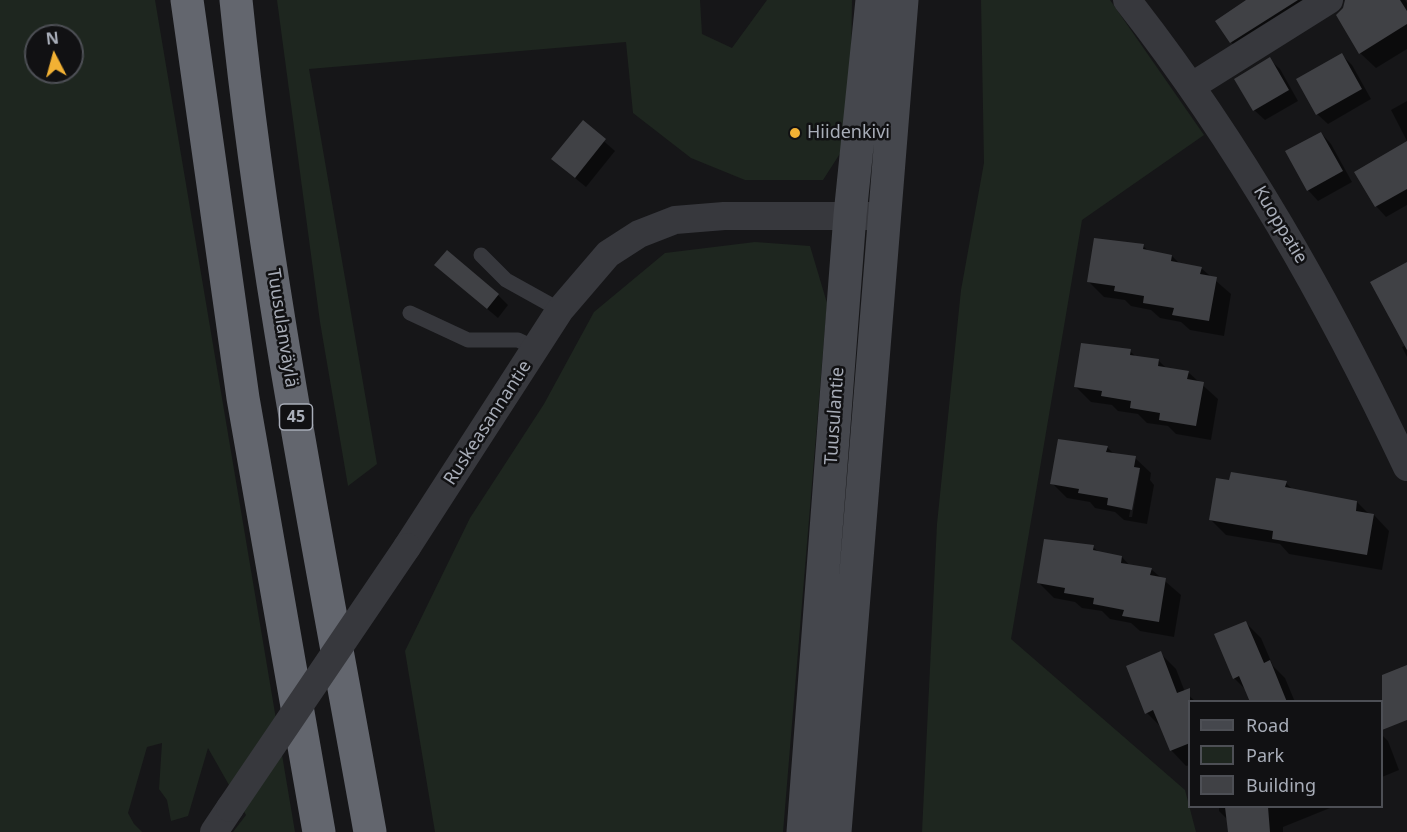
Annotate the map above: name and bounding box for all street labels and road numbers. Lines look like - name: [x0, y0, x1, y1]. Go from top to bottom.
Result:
- street label: Kuoppatie: [1248, 182, 1312, 268]
- street label: Tuusulanväylä: [262, 267, 302, 389]
- street label: Ruskeasannantie: [440, 357, 536, 489]
- street label: Tuusulantie: [821, 366, 849, 466]
- road number: 45: [280, 404, 312, 430]

